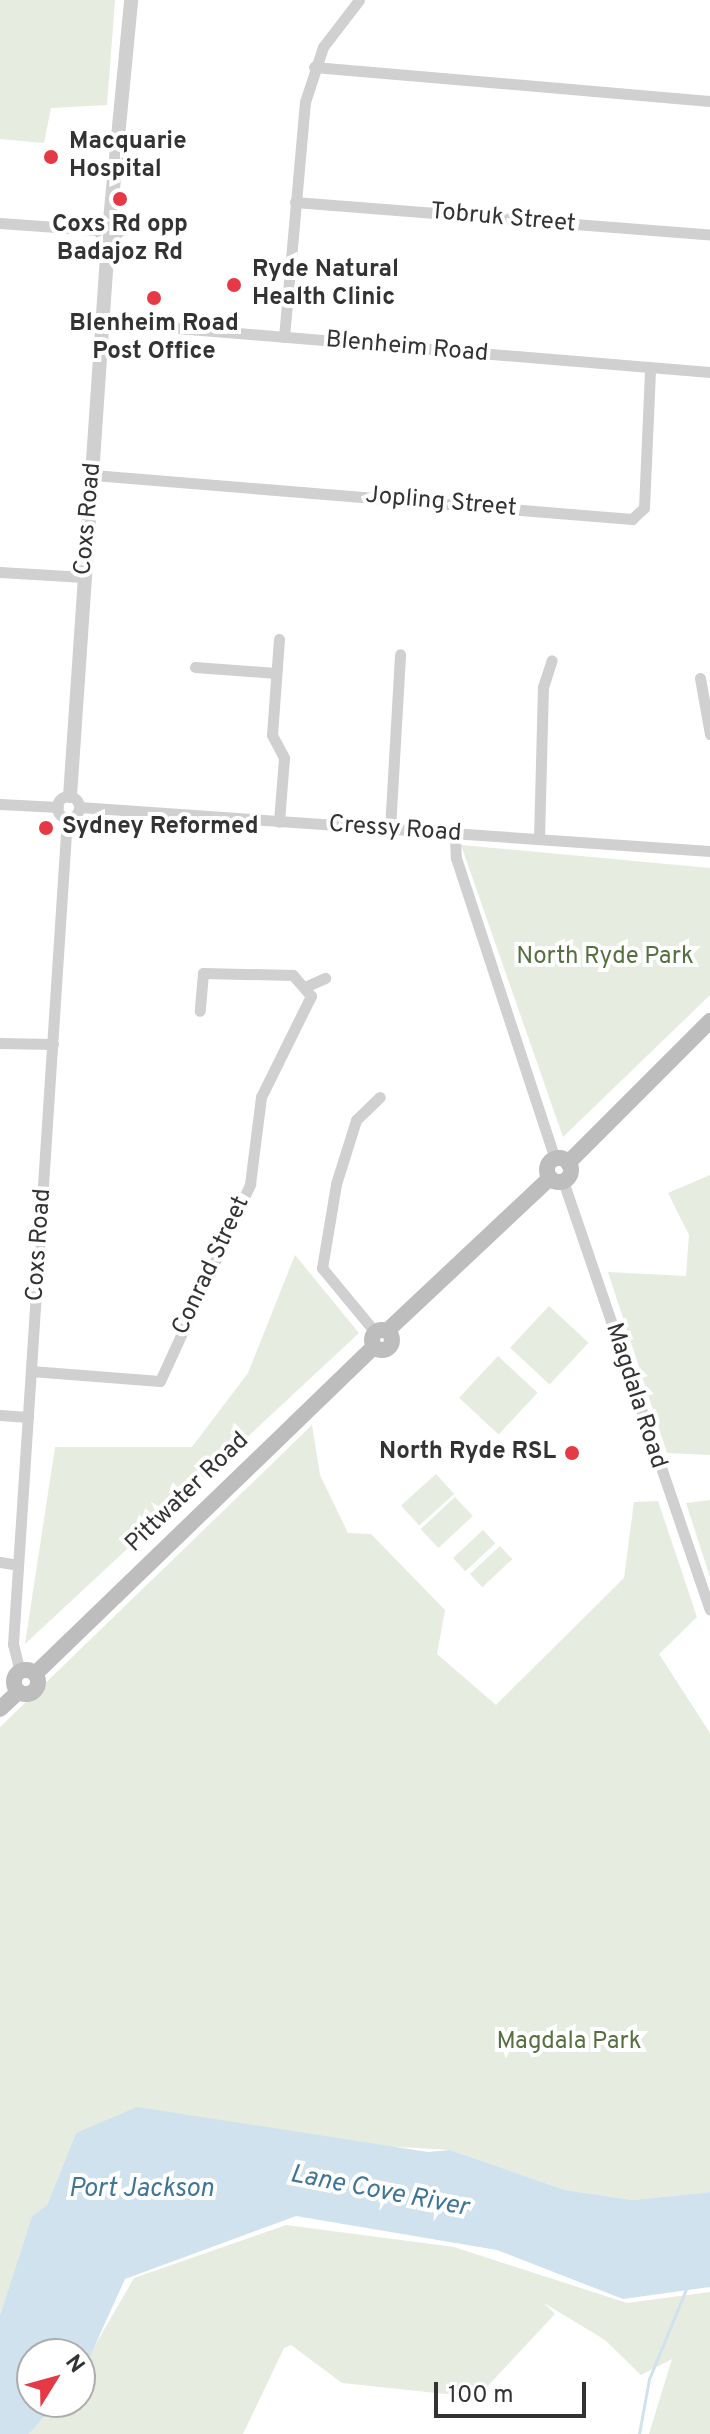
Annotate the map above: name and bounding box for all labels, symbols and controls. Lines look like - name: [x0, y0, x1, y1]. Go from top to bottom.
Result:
- place label: Macquarie Hospital: [69, 129, 187, 185]
- marker: Macquarie Hospital: [40, 146, 62, 168]
- marker: Coxs Rd opp Badajoz Rd: [111, 190, 129, 208]
- street label: Tobruk Street: [429, 198, 577, 240]
- place label: Coxs Rd opp Badajoz Rd: [52, 212, 188, 268]
- place label: Ryde Natural Health Clinic: [252, 257, 399, 313]
- marker: Ryde Natural Health Clinic: [223, 274, 245, 296]
- marker: Blenheim Road Post Office: [145, 289, 163, 307]
- place label: Blenheim Road Post Office: [69, 311, 239, 367]
- street label: Blenheim Road: [325, 327, 489, 369]
- street label: Coxs Road: [70, 461, 108, 577]
- street label: Jopling Street: [364, 482, 518, 524]
- street label: Cressy Road: [328, 811, 462, 849]
- place label: Sydney Reformed: [62, 814, 259, 842]
- marker: Sydney Reformed: [37, 819, 55, 837]
- park label: North Ryde Park: [516, 944, 694, 972]
- street label: Coxs Road: [22, 1188, 58, 1302]
- street label: Conrad Street: [167, 1192, 257, 1340]
- street label: Magdala Road: [598, 1320, 672, 1472]
- street label: Pittwater Road: [120, 1427, 256, 1559]
- place label: North Ryde RSL: [379, 1439, 556, 1467]
- marker: North Ryde RSL: [563, 1444, 581, 1462]
- park label: Magdala Park: [496, 2029, 642, 2057]
- water label: Lane Cove River: [287, 2159, 471, 2225]
- water label: Port Jackson: [68, 2174, 214, 2206]
- north arrow: [16, 2338, 96, 2418]
- text: N: [58, 2350, 89, 2379]
- scale bar: [438, 2366, 590, 2416]
- text: 100 m: [448, 2381, 514, 2411]

